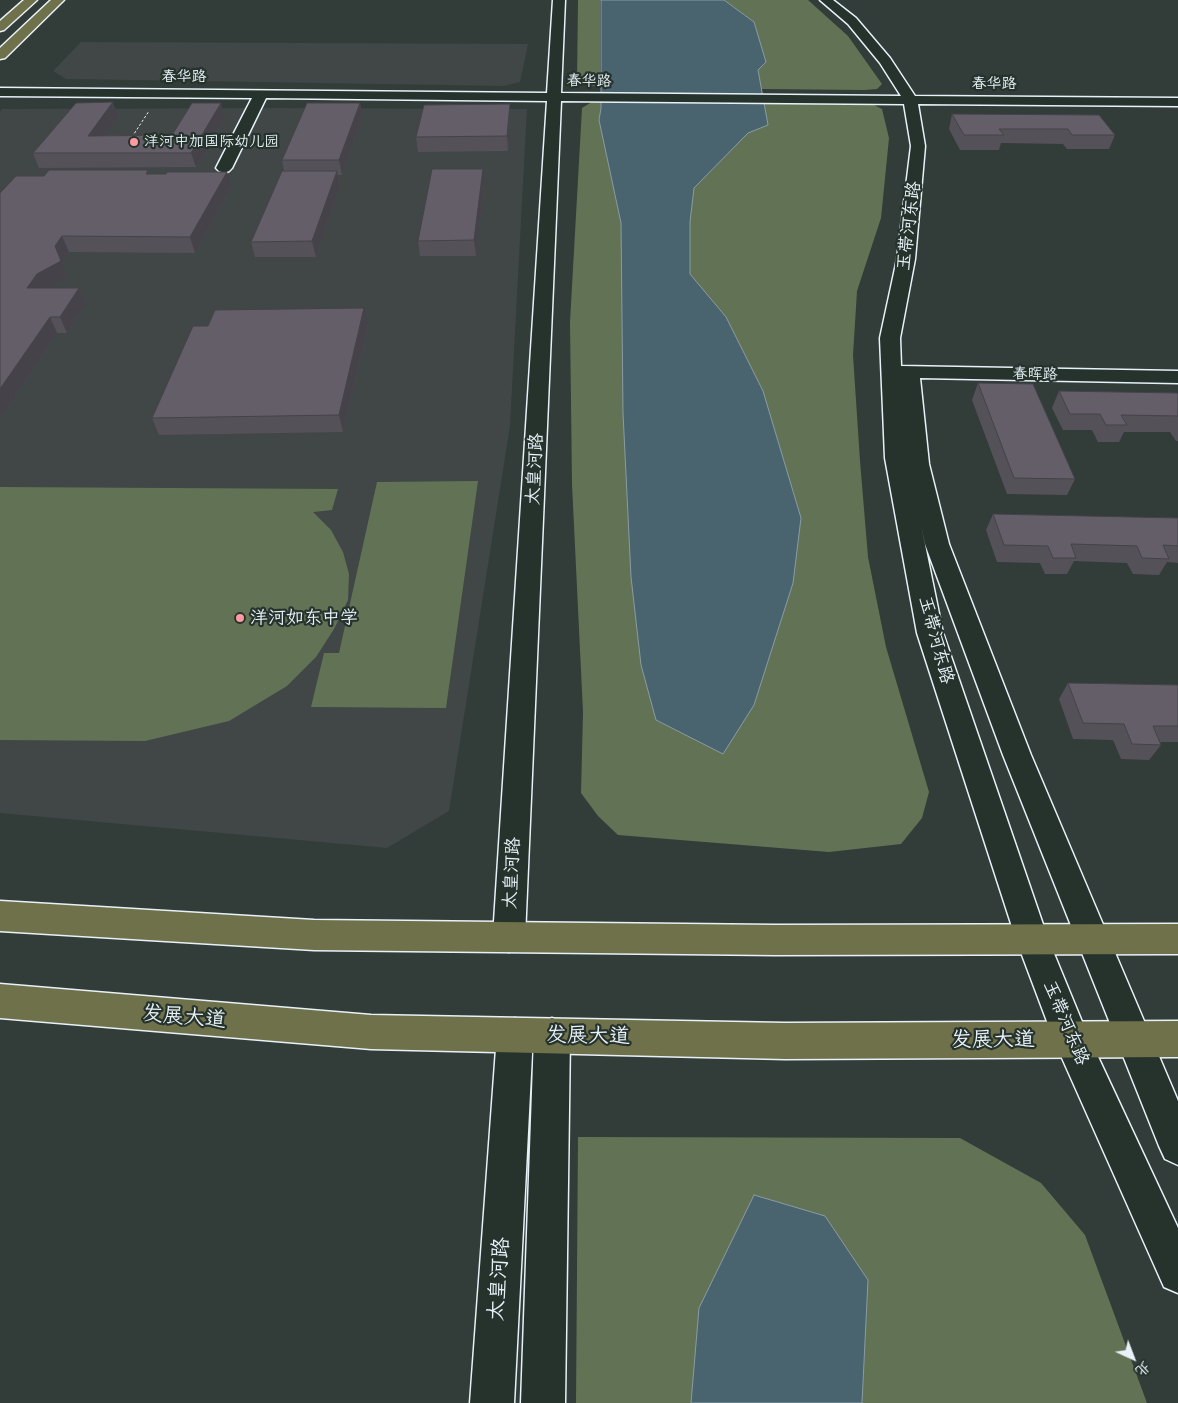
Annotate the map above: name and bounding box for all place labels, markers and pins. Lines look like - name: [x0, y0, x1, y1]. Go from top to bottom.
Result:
- place label: 洋河中加国际幼儿园: [144, 133, 279, 151]
- marker: 洋河中加国际幼儿园: [128, 136, 140, 148]
- place label: 洋河如东中学: [250, 607, 358, 629]
- marker: 洋河如东中学: [234, 612, 246, 624]

